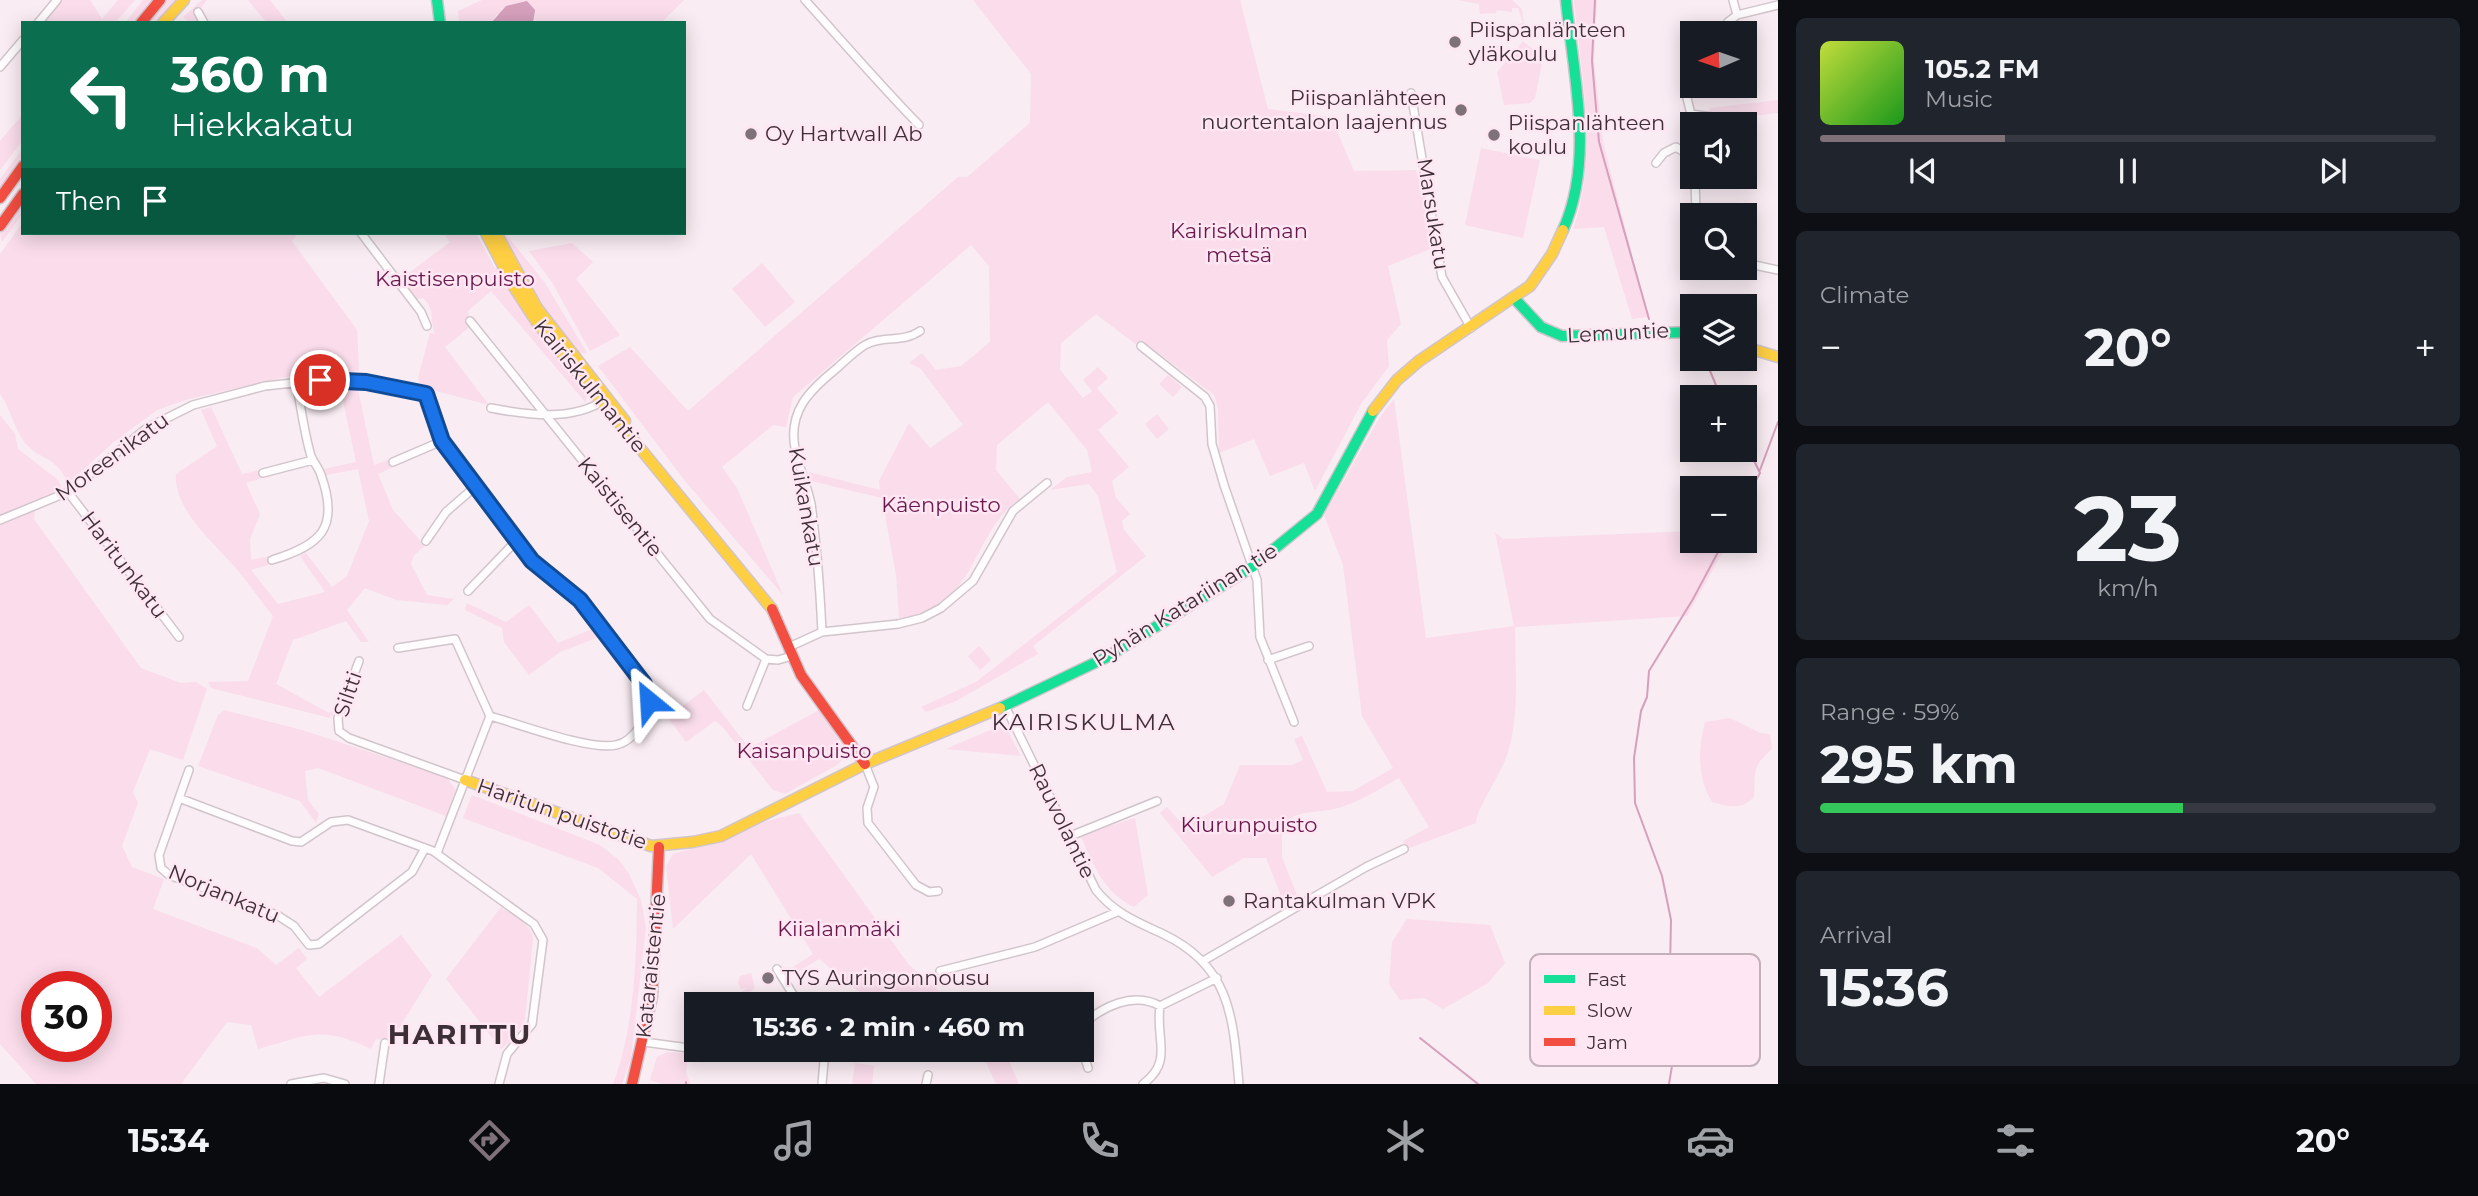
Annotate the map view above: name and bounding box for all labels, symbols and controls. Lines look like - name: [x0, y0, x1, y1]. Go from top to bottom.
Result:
- place label: Piispanlähteen yläkoulu: [1468, 17, 1626, 66]
- north arrow: [1680, 21, 1757, 98]
- map controls: [1680, 21, 1757, 553]
- marker: Piispanlähteen yläkoulu: [1447, 34, 1463, 50]
- text: 360 m: [171, 45, 330, 104]
- icon: left: [56, 49, 147, 140]
- text: 105.2 FM: [1925, 53, 2040, 85]
- place label: Piispanlähteen nuortentalon laajennus: [1201, 85, 1447, 134]
- text: Music: [1925, 85, 1993, 113]
- marker: Piispanlähteen nuortentalon laajennus: [1453, 102, 1469, 118]
- text: Hiekkakatu: [171, 105, 354, 144]
- place label: Piispanlähteen koulu: [1508, 110, 1665, 159]
- button: sound: [1680, 112, 1757, 189]
- place label: Oy Hartwall Ab: [765, 121, 923, 146]
- marker: Oy Hartwall Ab: [743, 126, 759, 142]
- marker: Piispanlähteen koulu: [1486, 127, 1502, 143]
- icon: previous: [1904, 152, 1942, 190]
- icon: pause: [2109, 152, 2147, 190]
- icon: next: [2314, 152, 2352, 190]
- street label: Marsukatu: [1412, 156, 1455, 271]
- icon: arrive: [136, 182, 174, 220]
- text: Then: [56, 185, 122, 217]
- button: search: [1680, 203, 1757, 280]
- park label: Kairiskulman metsä: [1170, 218, 1308, 267]
- park label: Kaistisenpuisto: [375, 266, 535, 291]
- text: Climate: [1820, 281, 1909, 309]
- button: layers: [1680, 294, 1757, 371]
- street label: Kairiskulmantie: [529, 314, 652, 458]
- text: 20°: [2084, 316, 2172, 379]
- street label: Lemuntie: [1566, 317, 1670, 348]
- text: −: [1820, 324, 1842, 371]
- text: +: [2414, 324, 2436, 371]
- pin: [290, 350, 350, 410]
- icon: arrive: [301, 361, 339, 399]
- button: +: [1680, 385, 1757, 462]
- street label: Moreenikatu: [50, 407, 173, 506]
- street label: Kuikankatu: [784, 445, 829, 568]
- street label: Kaistisentie: [573, 452, 668, 562]
- text: 23: [2074, 473, 2182, 584]
- button: −: [1680, 476, 1757, 553]
- park label: Käenpuisto: [881, 492, 1001, 517]
- street label: Haritunkatu: [76, 506, 173, 623]
- street label: Pyhän Katariinan tie: [1088, 538, 1282, 672]
- text: km/h: [2097, 574, 2159, 602]
- position arrow: [612, 664, 686, 738]
- street label: Siltti: [328, 668, 367, 720]
- text: Range · 59%: [1820, 698, 1959, 726]
- district label: KAIRISKULMA: [991, 708, 1177, 736]
- text: 295 km: [1820, 733, 2018, 796]
- park label: Kaisanpuisto: [736, 738, 872, 763]
- street label: Rauvolantie: [1024, 759, 1101, 882]
- street label: Haritun puistotie: [474, 773, 650, 854]
- park label: Kiurunpuisto: [1181, 812, 1317, 837]
- street label: Norjankatu: [165, 859, 284, 928]
- place label: Rantakulman VPK: [1243, 888, 1436, 913]
- street label: Kataraistentie: [630, 892, 671, 1039]
- marker: Rantakulman VPK: [1221, 893, 1237, 909]
- park label: Kiialanmäki: [777, 916, 901, 941]
- text: Arrival: [1820, 921, 1893, 949]
- legend: [1530, 954, 1760, 1066]
- text: 15:36: [1820, 956, 1949, 1019]
- place label: TYS Auringonnousu: [782, 965, 990, 990]
- text: Fast: [1587, 968, 1627, 991]
- marker: TYS Auringonnousu: [760, 970, 776, 986]
- speed limit sign: 30: [21, 971, 112, 1062]
- text: Slow: [1587, 999, 1632, 1022]
- text: 15:36 · 2 min · 460 m: [753, 1011, 1025, 1043]
- district label: HARITTU: [388, 1017, 532, 1051]
- text: Jam: [1586, 1031, 1628, 1054]
- icon: directions: [465, 1116, 514, 1165]
- icon: music: [770, 1116, 819, 1165]
- icon: phone: [1075, 1116, 1124, 1165]
- icon: climate: [1381, 1116, 1430, 1165]
- icon: car: [1686, 1116, 1735, 1165]
- icon: filters: [1991, 1116, 2040, 1165]
- text: 15:34: [128, 1121, 209, 1160]
- text: 20°: [2296, 1121, 2350, 1160]

